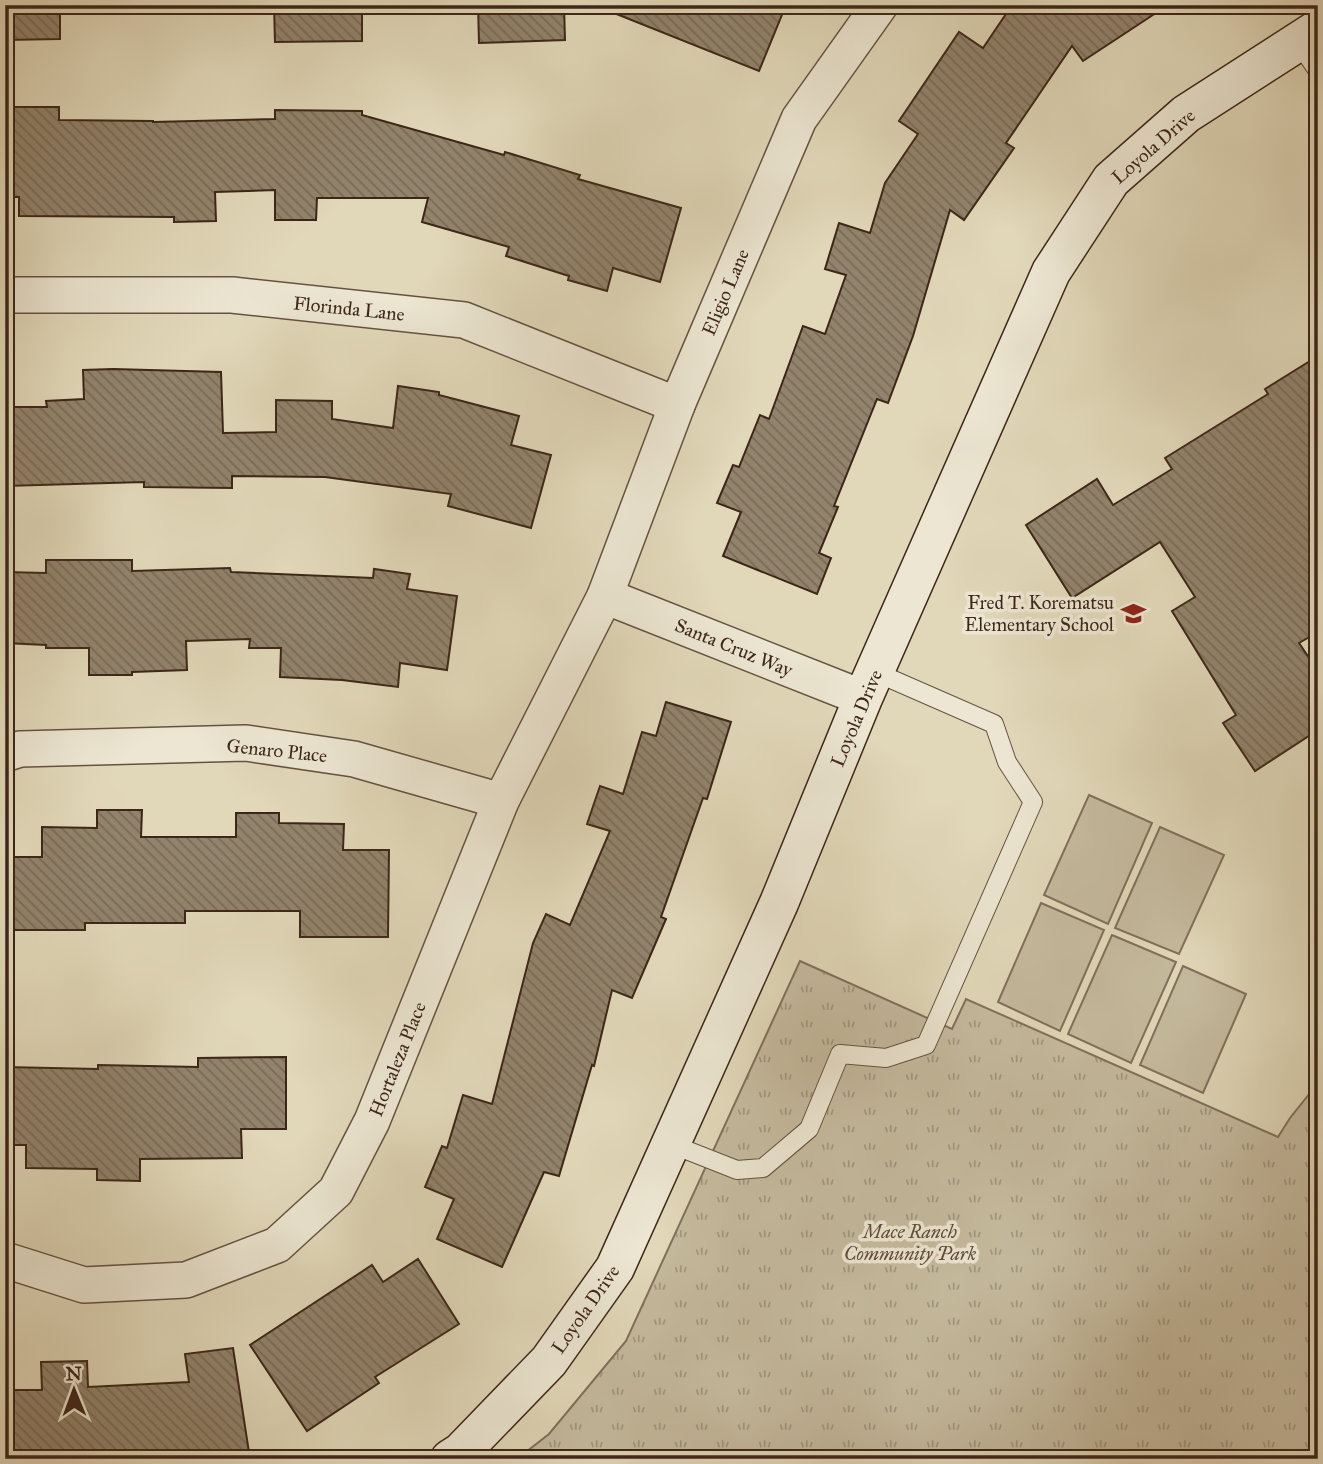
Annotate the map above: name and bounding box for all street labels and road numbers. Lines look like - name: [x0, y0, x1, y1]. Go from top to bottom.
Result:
- street label: Loyola Drive: [1107, 104, 1200, 189]
- street label: Eligio Lane: [697, 245, 755, 339]
- street label: Florinda Lane: [292, 291, 406, 326]
- street label: Santa Cruz Way: [672, 613, 797, 682]
- street label: Loyola Drive: [826, 666, 887, 770]
- street label: Genaro Place: [226, 734, 328, 767]
- street label: Hortaleza Place: [364, 998, 431, 1120]
- street label: Loyola Drive: [546, 1260, 624, 1358]

